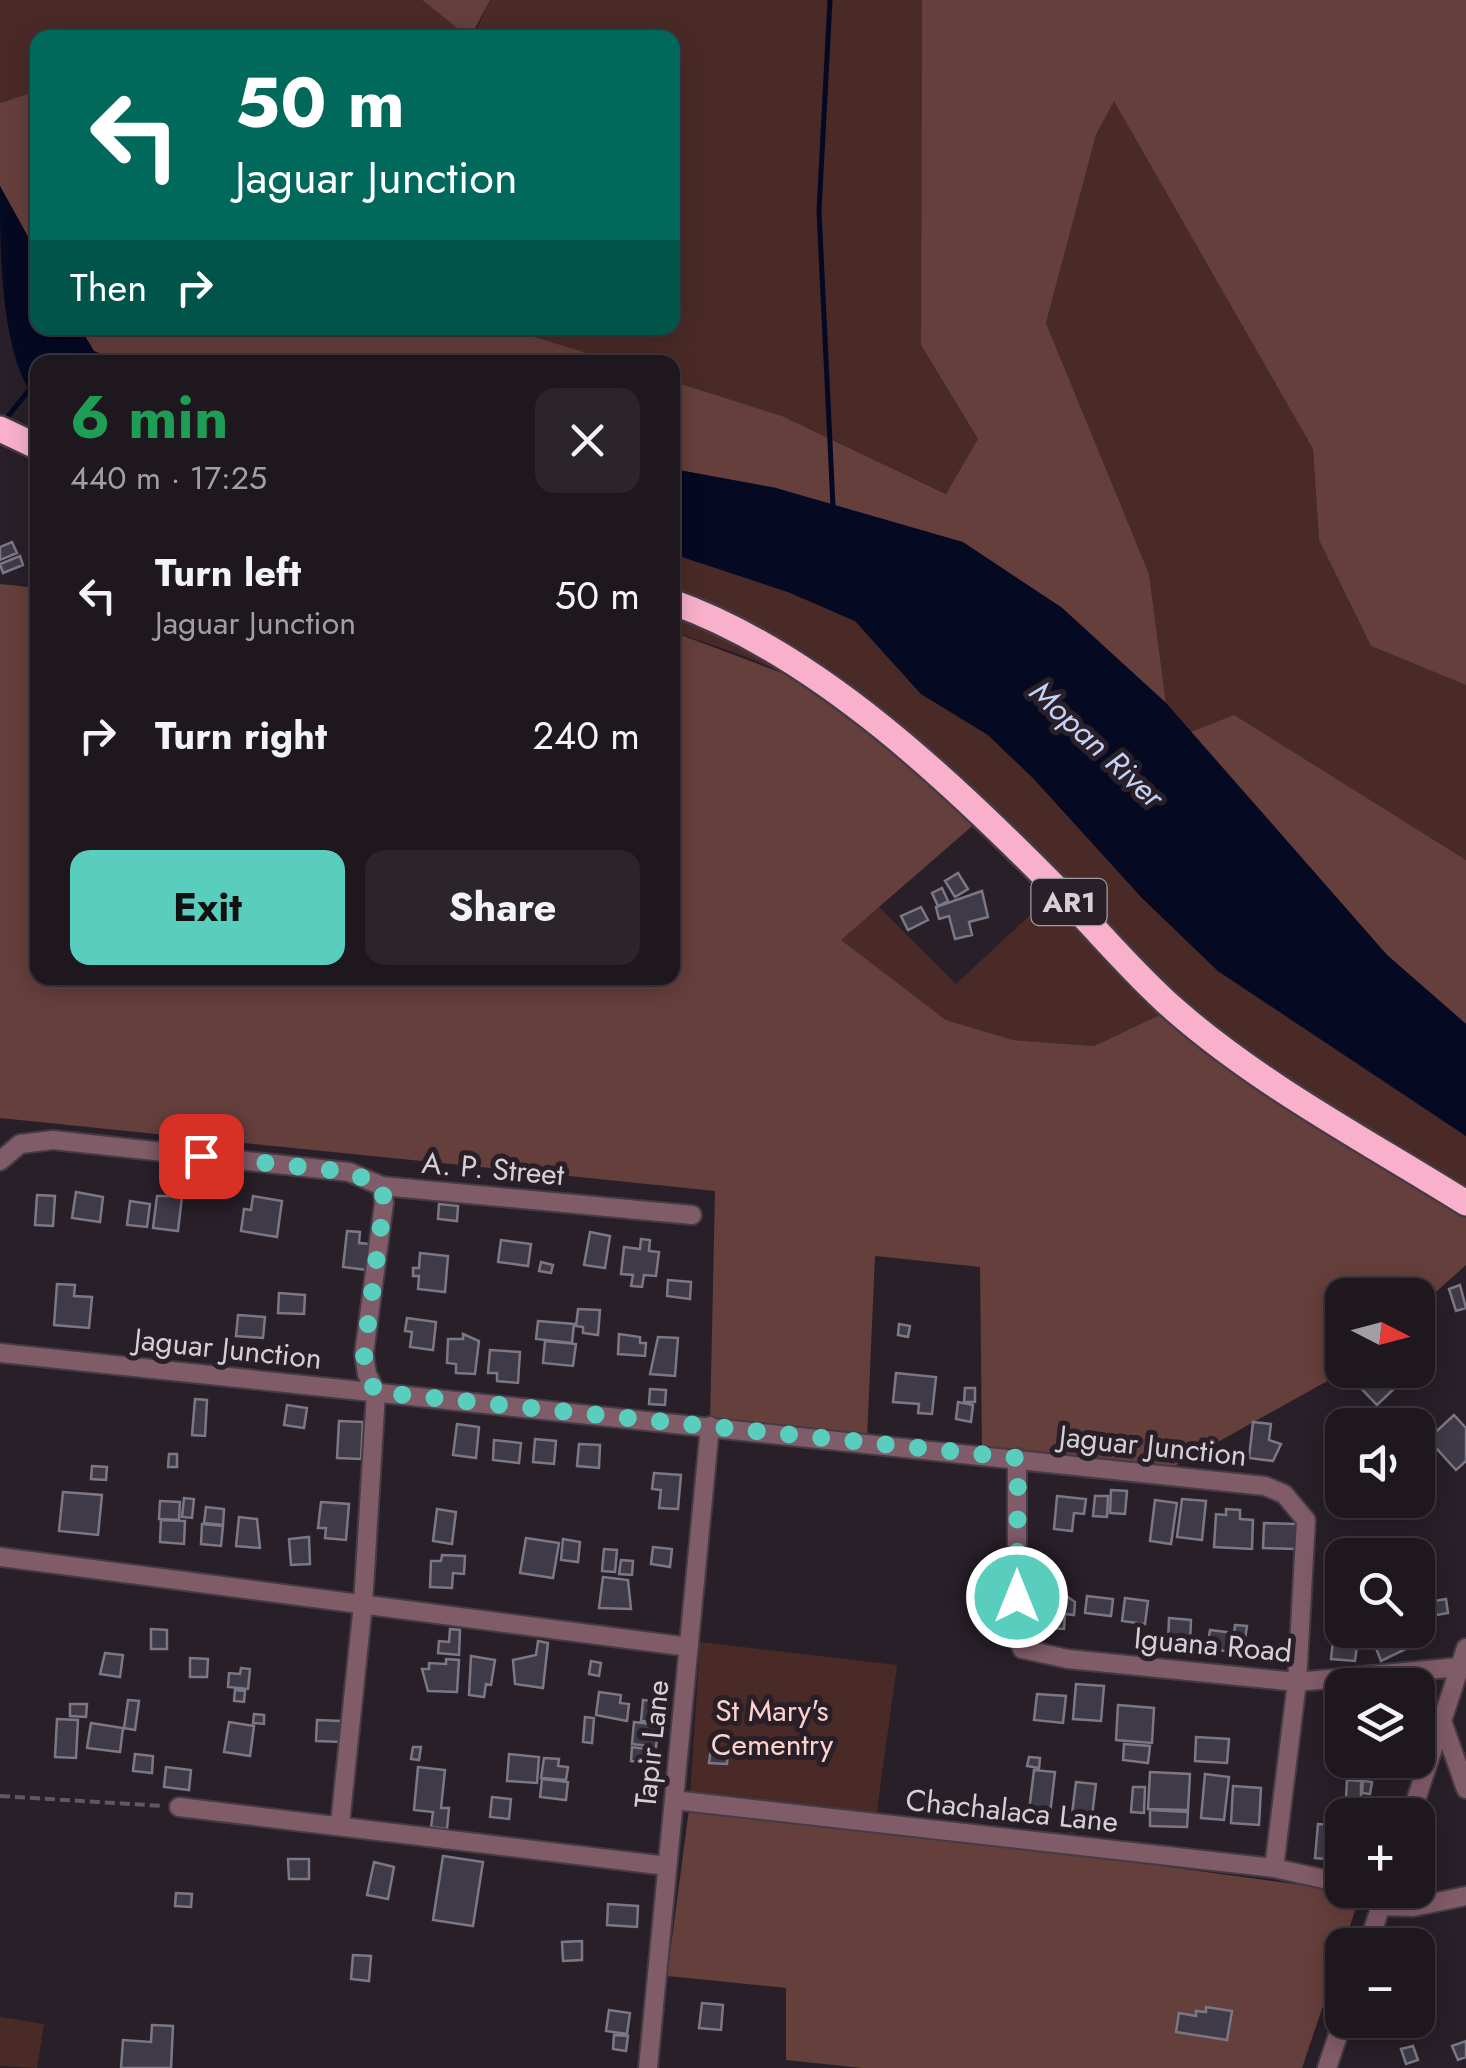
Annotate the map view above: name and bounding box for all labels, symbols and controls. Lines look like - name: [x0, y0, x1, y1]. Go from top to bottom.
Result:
- text: 50 m: [235, 52, 405, 153]
- icon: left: [70, 70, 200, 200]
- text: Jaguar Junction: [235, 145, 518, 210]
- text: Then: [70, 260, 147, 315]
- icon: right: [167, 260, 222, 315]
- text: 6 min: [70, 374, 228, 461]
- button: close: [535, 388, 640, 493]
- text: 440 m · 17:25: [70, 455, 267, 501]
- text: Turn left: [155, 545, 301, 600]
- icon: left: [70, 568, 125, 623]
- text: 50 m: [555, 568, 640, 623]
- text: Jaguar Junction: [155, 600, 356, 646]
- water label: Mopan River: [1020, 670, 1176, 820]
- icon: right: [70, 708, 125, 763]
- text: Turn right: [155, 708, 327, 763]
- text: 240 m: [532, 708, 640, 763]
- button: Exit: [70, 850, 345, 965]
- button: Share: [365, 850, 640, 965]
- road number: AR1: [1032, 879, 1106, 925]
- pin: [159, 1114, 244, 1199]
- icon: arrive: [174, 1129, 229, 1184]
- street label: A. P. Street: [420, 1141, 567, 1196]
- north arrow: [1325, 1278, 1435, 1388]
- map controls: [1325, 1278, 1435, 2038]
- street label: Jaguar Junction: [128, 1317, 324, 1380]
- button: sound: [1325, 1408, 1435, 1518]
- street label: Jaguar Junction: [1053, 1414, 1249, 1477]
- button: search: [1325, 1538, 1435, 1648]
- position arrow: [965, 1545, 1069, 1649]
- street label: Iguana Road: [1132, 1616, 1294, 1673]
- button: layers: [1325, 1668, 1435, 1778]
- street label: Tapir Lane: [623, 1678, 680, 1810]
- park label: St Mary's Cementry: [711, 1689, 834, 1766]
- street label: Chachalaca Lane: [904, 1778, 1120, 1843]
- button: +: [1325, 1798, 1435, 1908]
- button: −: [1325, 1928, 1435, 2038]

